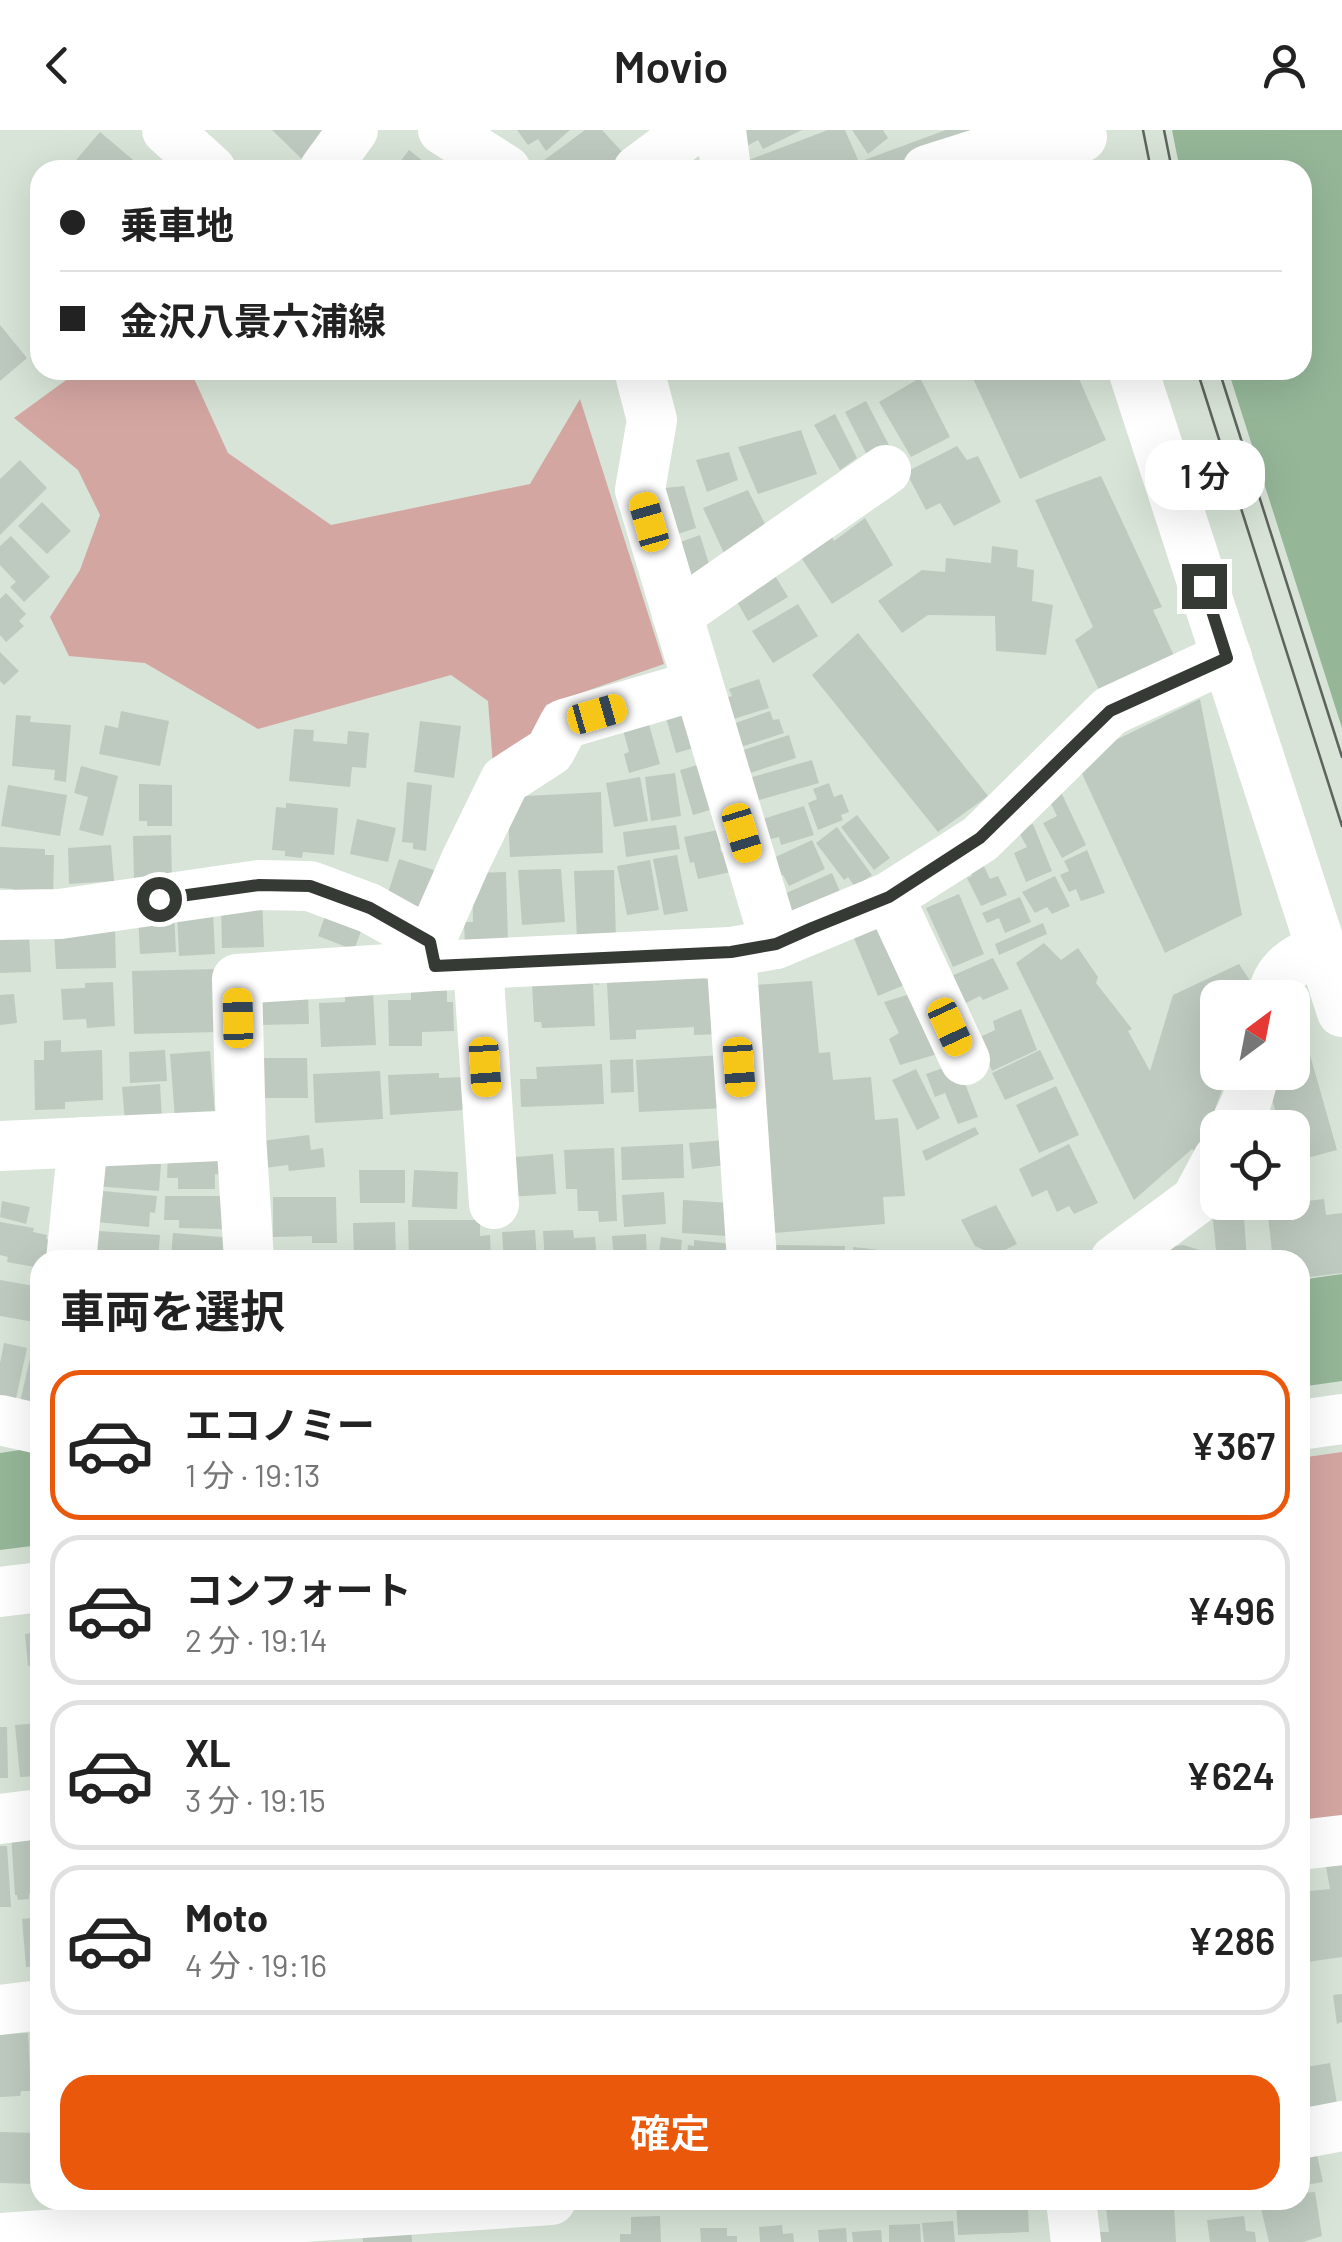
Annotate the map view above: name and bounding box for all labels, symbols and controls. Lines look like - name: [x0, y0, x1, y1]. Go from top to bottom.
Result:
- icon: back: [30, 38, 85, 93]
- text: Movio: [613, 38, 729, 92]
- icon: person: [1257, 38, 1312, 93]
- text: 乗車地: [120, 201, 234, 247]
- text: 金沢八景六浦線: [120, 297, 386, 343]
- callout: 1 分: [1144, 441, 1264, 511]
- text: 1 分: [1180, 456, 1230, 494]
- car: [626, 489, 672, 555]
- route end: [1182, 564, 1227, 609]
- car: [564, 691, 630, 737]
- car: [719, 800, 765, 866]
- route start: [137, 877, 182, 922]
- north arrow: [1200, 980, 1310, 1090]
- map controls: [1200, 980, 1310, 1220]
- car: [222, 988, 254, 1048]
- car: [924, 993, 976, 1061]
- car: [468, 1036, 502, 1098]
- car: [722, 1036, 756, 1098]
- button: locate: [1200, 1110, 1310, 1220]
- text: 車両を選択: [60, 1283, 285, 1337]
- icon: car: [65, 1400, 155, 1490]
- text: エコノミー: [185, 1401, 375, 1447]
- text: ¥367: [1190, 1422, 1275, 1468]
- text: 1 分 · 19:13: [185, 1455, 321, 1493]
- icon: car: [65, 1565, 155, 1655]
- text: コンフォート: [185, 1566, 412, 1612]
- text: ¥496: [1187, 1587, 1275, 1633]
- text: 2 分 · 19:14: [185, 1620, 328, 1658]
- text: XL: [185, 1729, 231, 1775]
- icon: car: [65, 1730, 155, 1820]
- text: ¥624: [1186, 1752, 1275, 1798]
- text: 3 分 · 19:15: [185, 1780, 326, 1818]
- text: Moto: [185, 1894, 268, 1940]
- icon: car: [65, 1895, 155, 1985]
- text: ¥286: [1188, 1917, 1275, 1963]
- text: 4 分 · 19:16: [185, 1945, 327, 1983]
- button: 確定: [60, 2075, 1280, 2190]

